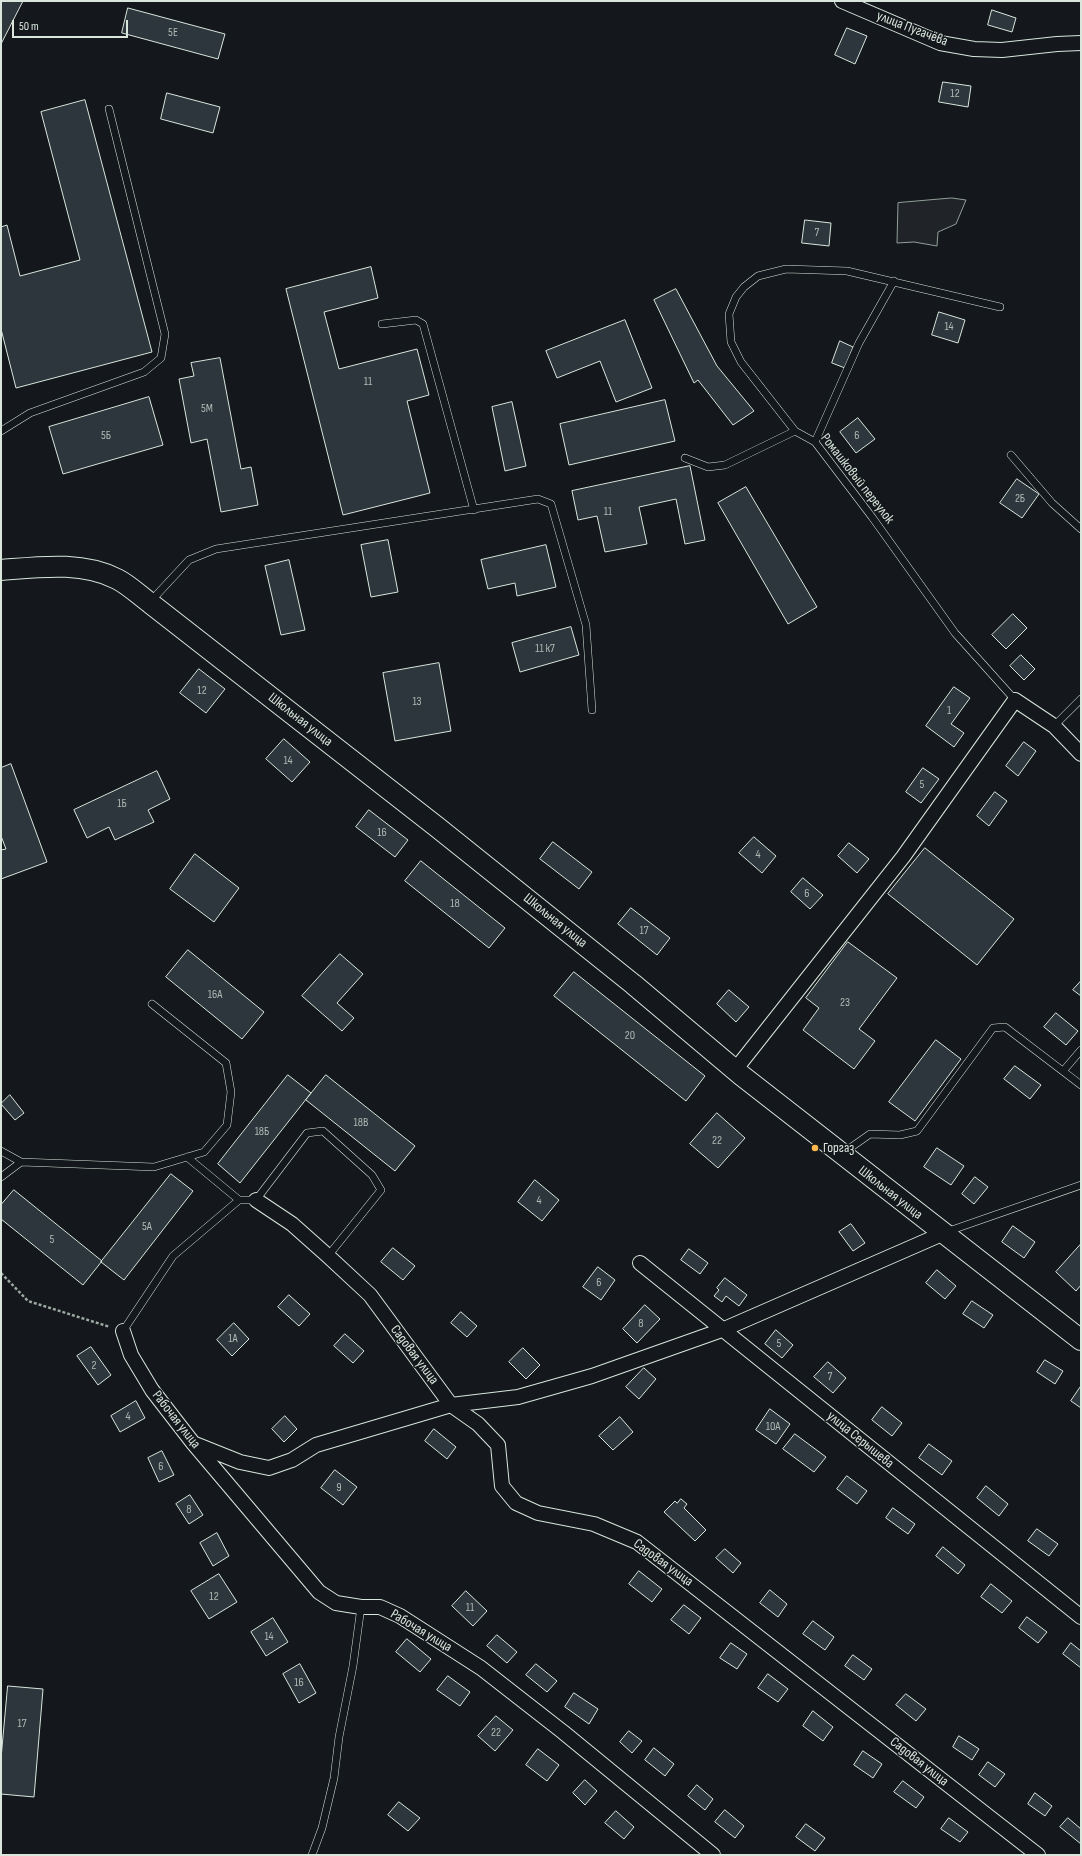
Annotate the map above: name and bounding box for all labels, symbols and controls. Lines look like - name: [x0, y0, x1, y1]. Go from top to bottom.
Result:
- street label: улица Пугачёва: [874, 8, 950, 50]
- scale bar: [14, 12, 130, 38]
- text: 50 m: [19, 19, 39, 34]
- house number: 5Е: [168, 26, 178, 40]
- house number: 12: [950, 87, 960, 101]
- house number: 7: [815, 226, 819, 240]
- house number: 14: [944, 320, 954, 334]
- house number: 11: [364, 375, 372, 389]
- house number: 5М: [201, 402, 213, 416]
- house number: 5Б: [101, 429, 111, 443]
- house number: 6: [854, 429, 860, 443]
- street label: Ромашковый переулок: [817, 430, 897, 528]
- house number: 2Б: [1015, 492, 1025, 506]
- house number: 11: [604, 505, 612, 519]
- house number: 11 к7: [535, 642, 555, 656]
- house number: 12: [197, 684, 207, 698]
- street label: Школьная улица: [264, 690, 336, 750]
- house number: 13: [412, 695, 422, 709]
- house number: 1: [947, 704, 951, 718]
- house number: 14: [283, 754, 293, 768]
- house number: 5: [920, 778, 924, 792]
- house number: 1Б: [117, 797, 127, 811]
- house number: 16: [377, 826, 387, 840]
- house number: 4: [755, 848, 761, 862]
- house number: 6: [804, 887, 810, 901]
- street label: Школьная улица: [520, 890, 590, 952]
- house number: 18: [450, 897, 460, 911]
- house number: 17: [640, 924, 648, 938]
- house number: 16А: [208, 988, 222, 1002]
- house number: 23: [840, 996, 850, 1010]
- house number: 20: [625, 1029, 635, 1043]
- house number: 18В: [354, 1116, 368, 1130]
- house number: 18Б: [255, 1125, 269, 1139]
- house number: 22: [712, 1134, 722, 1148]
- place label: Горгаз: [823, 1140, 854, 1156]
- marker: Горгаз: [810, 1143, 820, 1153]
- street label: Школьная улица: [854, 1163, 926, 1223]
- house number: 4: [536, 1194, 542, 1208]
- house number: 5А: [142, 1220, 152, 1234]
- house number: 5: [50, 1233, 54, 1247]
- house number: 6: [596, 1276, 602, 1290]
- house number: 8: [638, 1317, 644, 1331]
- street label: Садовая улица: [386, 1322, 442, 1388]
- house number: 1А: [228, 1332, 238, 1346]
- house number: 5: [777, 1337, 781, 1351]
- house number: 2: [92, 1359, 96, 1373]
- house number: 7: [828, 1370, 832, 1384]
- street label: Рабочая улица: [148, 1388, 204, 1452]
- street label: улица Серышева: [823, 1408, 897, 1472]
- house number: 4: [125, 1410, 131, 1424]
- house number: 10А: [766, 1420, 780, 1434]
- house number: 6: [158, 1460, 164, 1474]
- house number: 9: [336, 1481, 342, 1495]
- house number: 8: [186, 1503, 192, 1517]
- street label: Садовая улица: [630, 1536, 696, 1590]
- house number: 12: [209, 1590, 219, 1604]
- house number: 11: [466, 1601, 474, 1615]
- street label: Рабочая улица: [387, 1606, 455, 1656]
- house number: 14: [264, 1630, 274, 1644]
- house number: 16: [294, 1676, 304, 1690]
- house number: 17: [18, 1717, 26, 1731]
- house number: 22: [491, 1726, 501, 1740]
- street label: Садовая улица: [886, 1734, 952, 1790]

